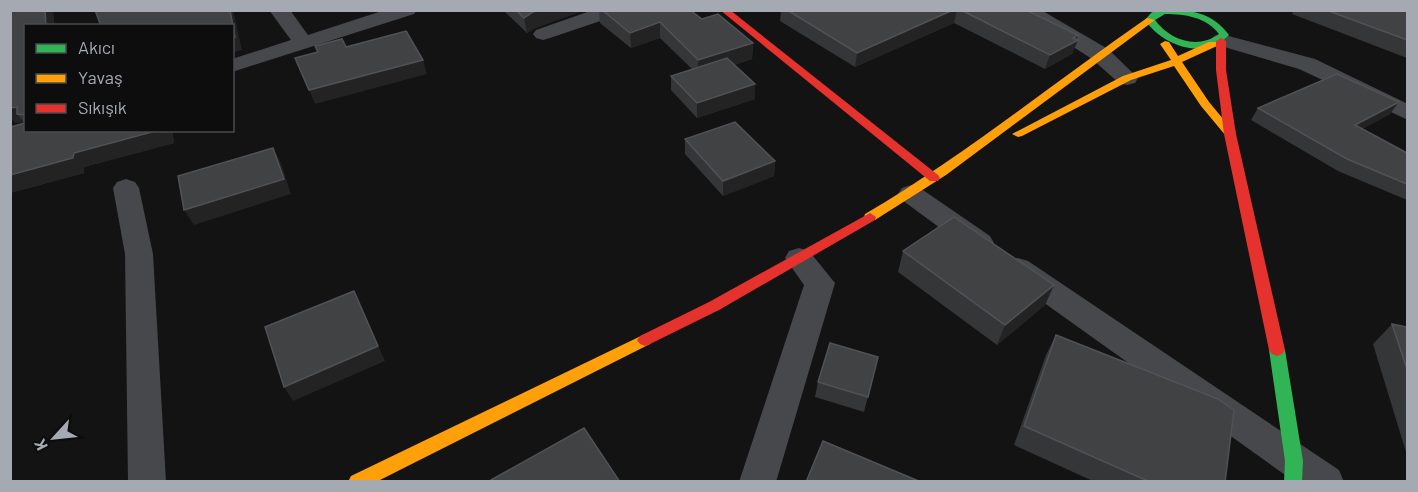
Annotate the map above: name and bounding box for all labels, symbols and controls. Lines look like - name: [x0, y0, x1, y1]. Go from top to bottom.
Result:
- legend: [24, 24, 234, 132]
- text: Akıcı: [78, 36, 115, 58]
- text: Yavaş: [78, 66, 123, 88]
- text: Sıkışık: [78, 96, 127, 118]
- north arrow: [24, 408, 84, 468]
- text: K: [29, 436, 51, 454]

